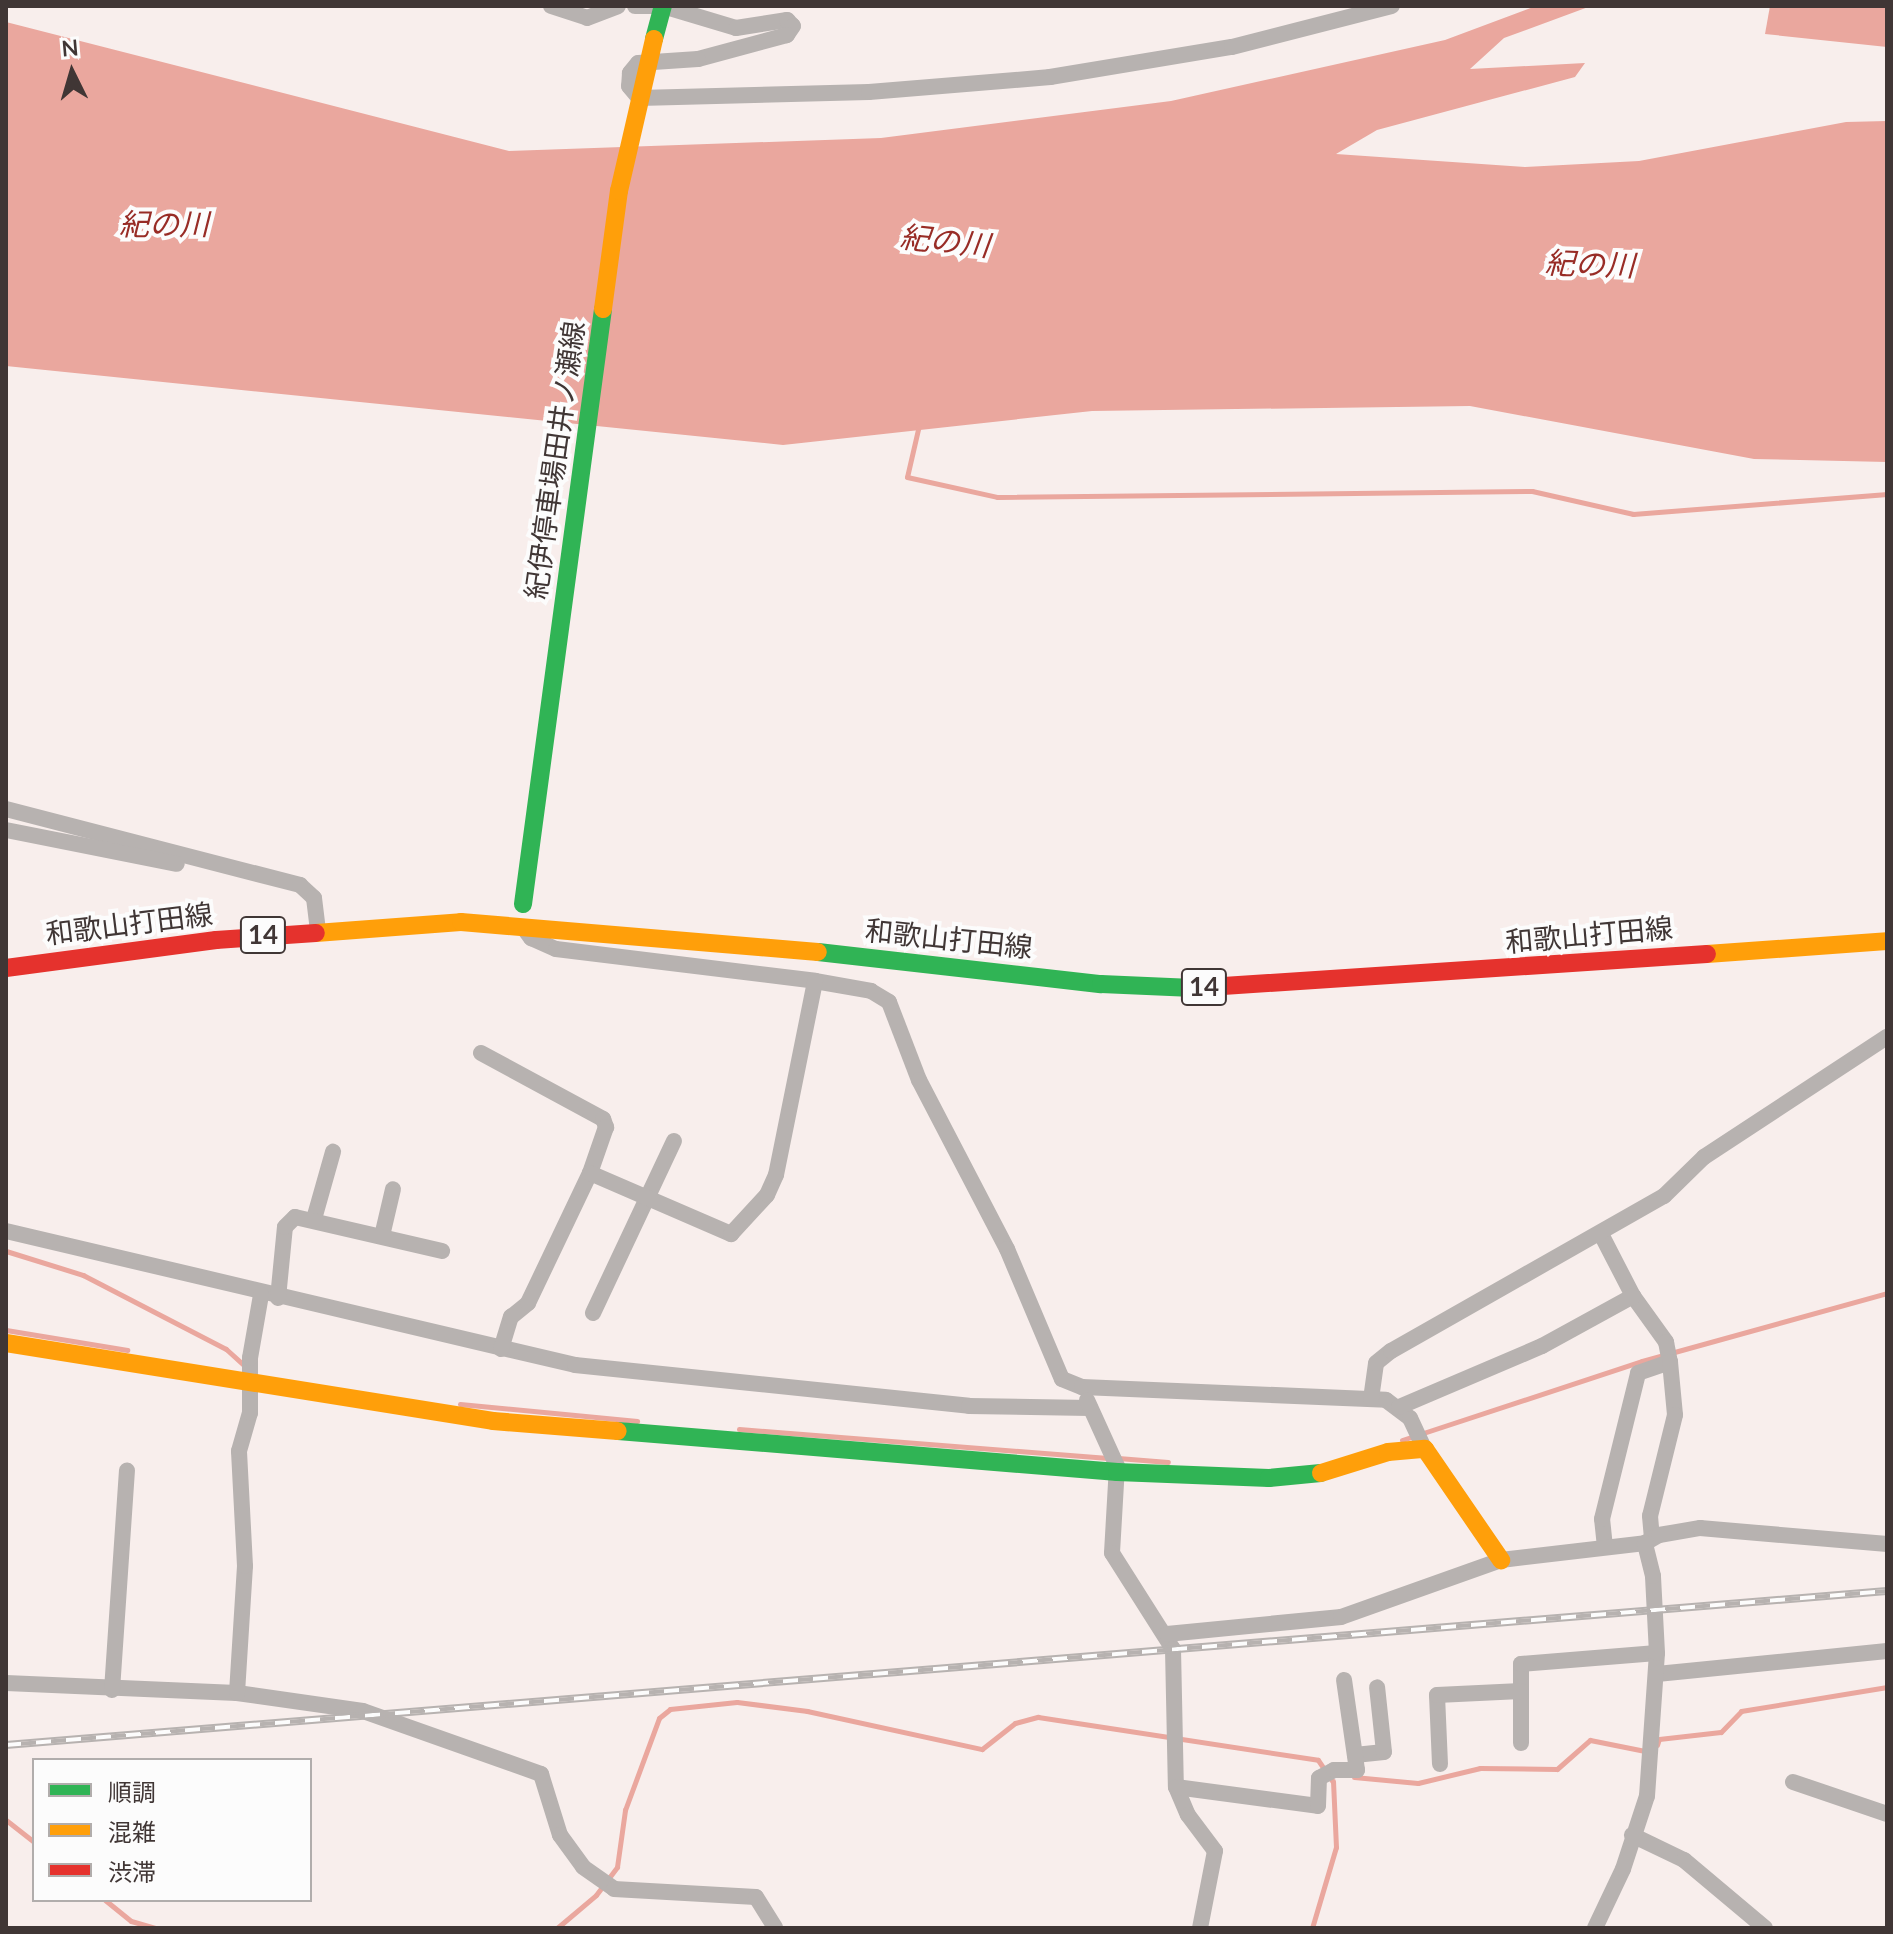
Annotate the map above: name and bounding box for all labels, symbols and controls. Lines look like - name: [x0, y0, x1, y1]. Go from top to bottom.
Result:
- north arrow: [32, 32, 112, 112]
- text: N: [60, 33, 79, 62]
- water label: 紀の川: [119, 205, 209, 241]
- water label: 紀の川: [898, 217, 992, 263]
- water label: 紀の川: [1544, 243, 1636, 283]
- street label: 紀伊停車場田井ノ瀬線: [518, 319, 590, 601]
- street label: 和歌山打田線: [44, 896, 214, 950]
- street label: 和歌山打田線: [1504, 910, 1674, 958]
- road number: 14: [239, 913, 287, 957]
- street label: 和歌山打田線: [864, 913, 1034, 963]
- road number: 14: [1180, 965, 1228, 1009]
- legend: [32, 1758, 312, 1902]
- text: 順調: [108, 1777, 156, 1806]
- text: 混雑: [108, 1817, 156, 1846]
- text: 渋滞: [108, 1857, 156, 1886]

